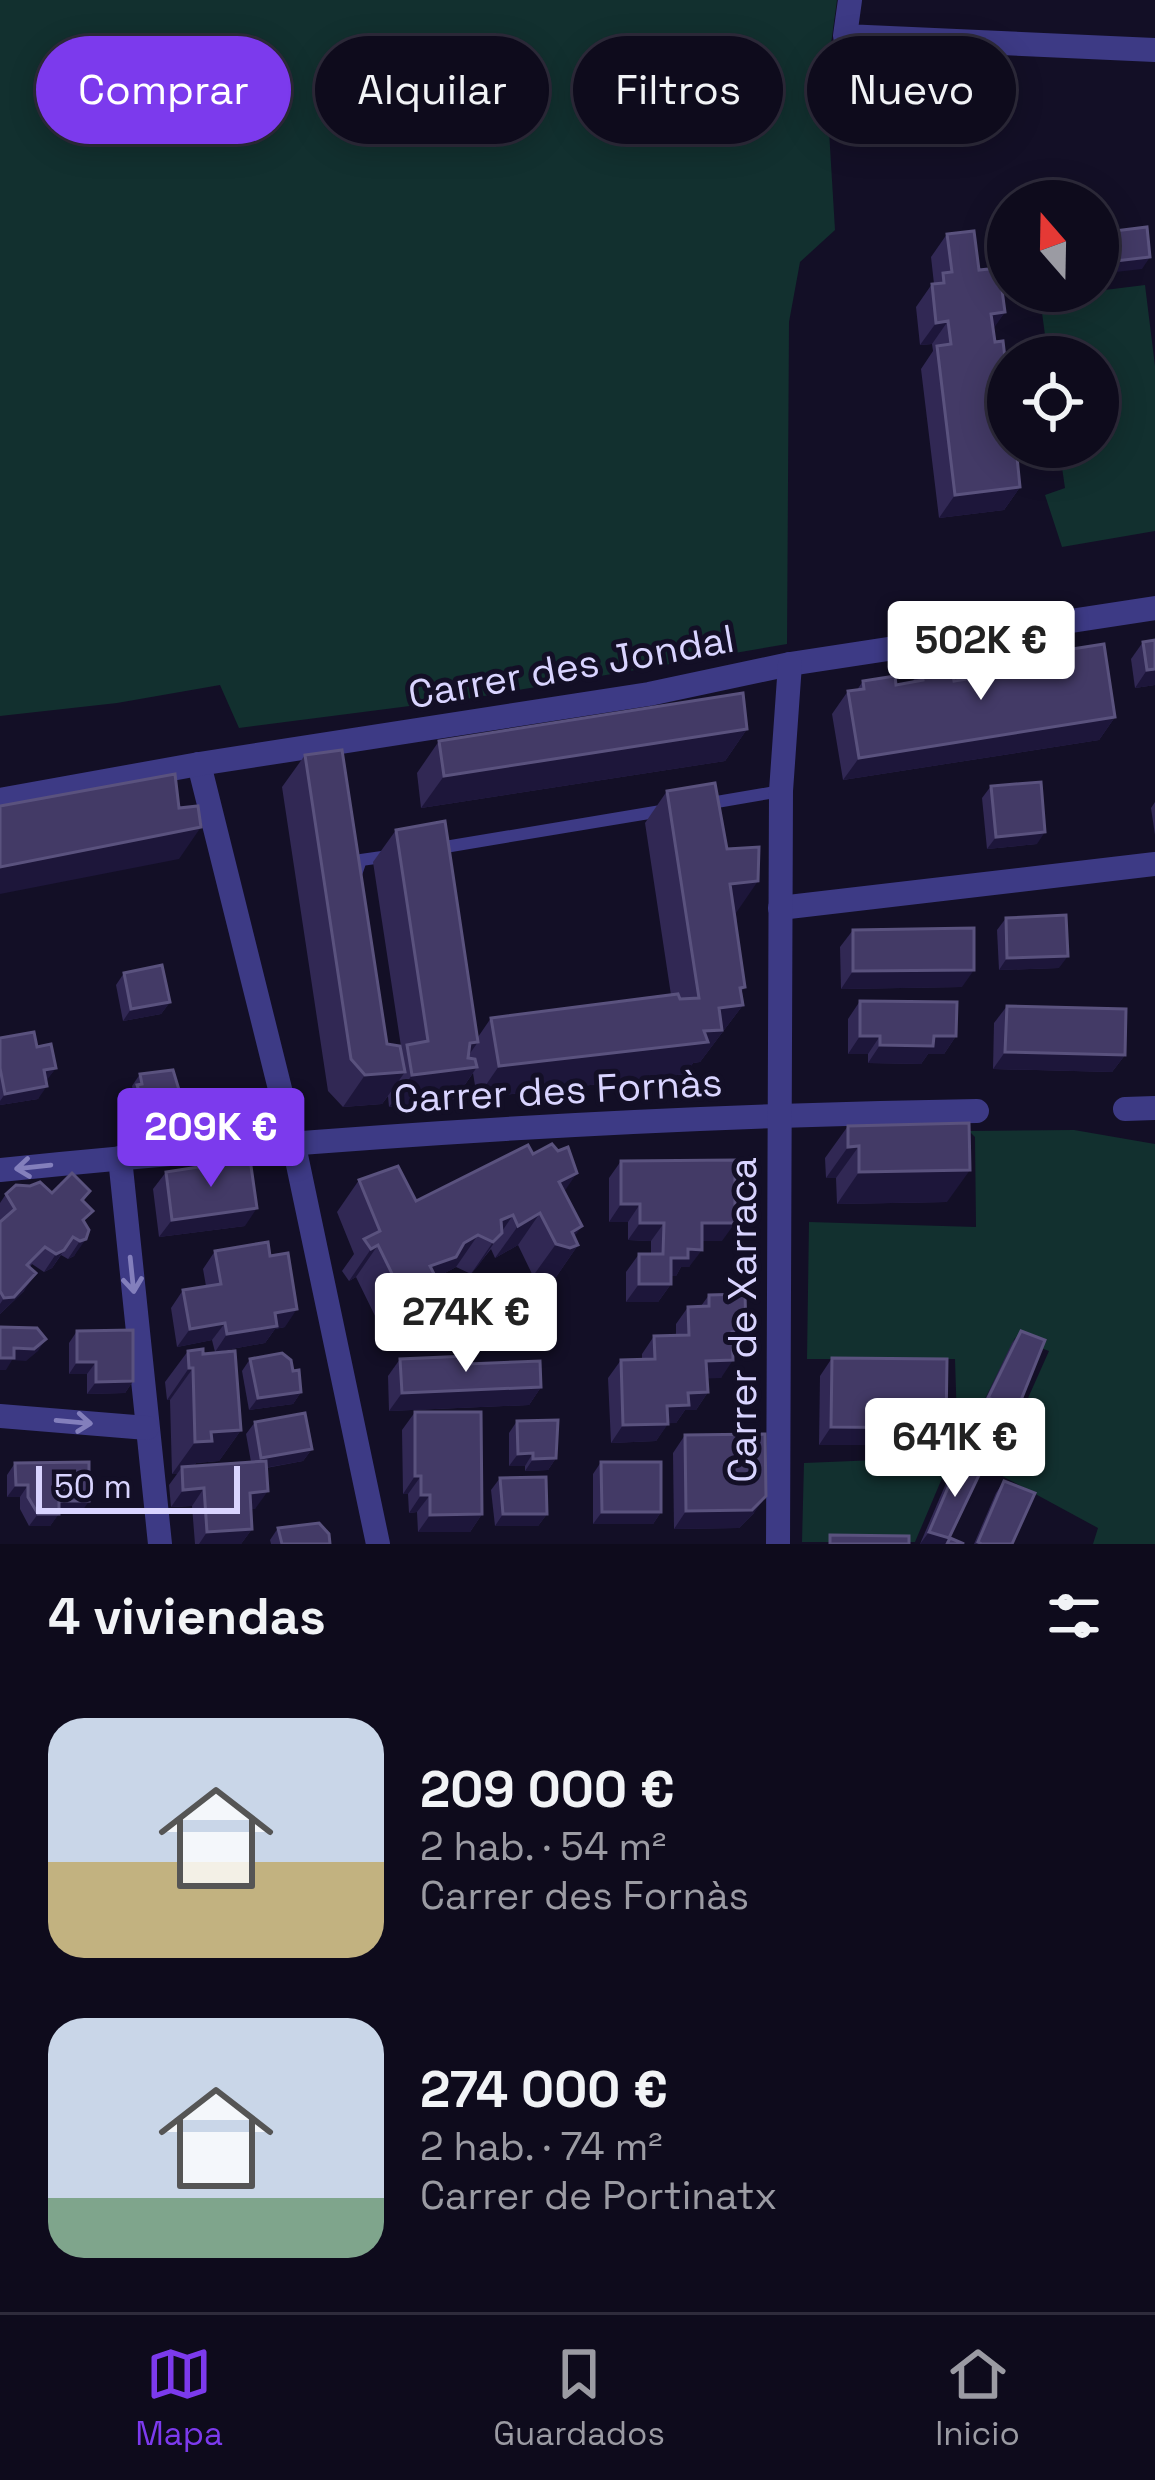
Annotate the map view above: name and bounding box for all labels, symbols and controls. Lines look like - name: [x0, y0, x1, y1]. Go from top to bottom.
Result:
- chip: Comprar: [36, 36, 291, 144]
- chip: Alquilar: [315, 36, 549, 144]
- chip: Filtros: [573, 36, 783, 144]
- chip: Nuevo: [807, 36, 1016, 144]
- north arrow: [987, 180, 1119, 312]
- map controls: [987, 180, 1119, 468]
- button: locate: [987, 336, 1119, 468]
- pin: 502K €: [883, 601, 1079, 703]
- street label: Carrer des Jondal: [404, 614, 738, 719]
- text: 502K €: [915, 615, 1047, 664]
- street label: Carrer des Fornàs: [392, 1057, 724, 1124]
- pin: 209K €: [113, 1088, 309, 1190]
- text: 209K €: [144, 1102, 278, 1151]
- one-way arrow: [14, 1156, 53, 1179]
- street label: Carrer de Xarraca: [718, 1157, 767, 1483]
- one-way arrow: [121, 1254, 144, 1293]
- pin: 274K €: [368, 1273, 564, 1375]
- text: 274K €: [402, 1287, 530, 1336]
- pin: 641K €: [857, 1398, 1053, 1500]
- one-way arrow: [54, 1410, 93, 1433]
- text: 641K €: [892, 1412, 1018, 1461]
- scale bar: [36, 1460, 240, 1513]
- text: 50 m: [54, 1466, 132, 1508]
- icon: filters: [1041, 1583, 1107, 1649]
- text: 4 viviendas: [48, 1584, 326, 1649]
- text: 209 000 €: [420, 1757, 675, 1822]
- icon: home: [144, 1766, 288, 1910]
- text: 2 hab. · 54 m²: [420, 1822, 666, 1871]
- text: Carrer des Fornàs: [420, 1871, 749, 1920]
- text: 274 000 €: [420, 2057, 668, 2122]
- icon: home: [144, 2066, 288, 2210]
- text: 2 hab. · 74 m²: [420, 2122, 663, 2171]
- text: Carrer de Portinatx: [420, 2171, 777, 2220]
- tab: Mapa: [135, 2341, 223, 2455]
- tab: Guardados: [493, 2341, 665, 2455]
- tab: Inicio: [935, 2341, 1020, 2455]

